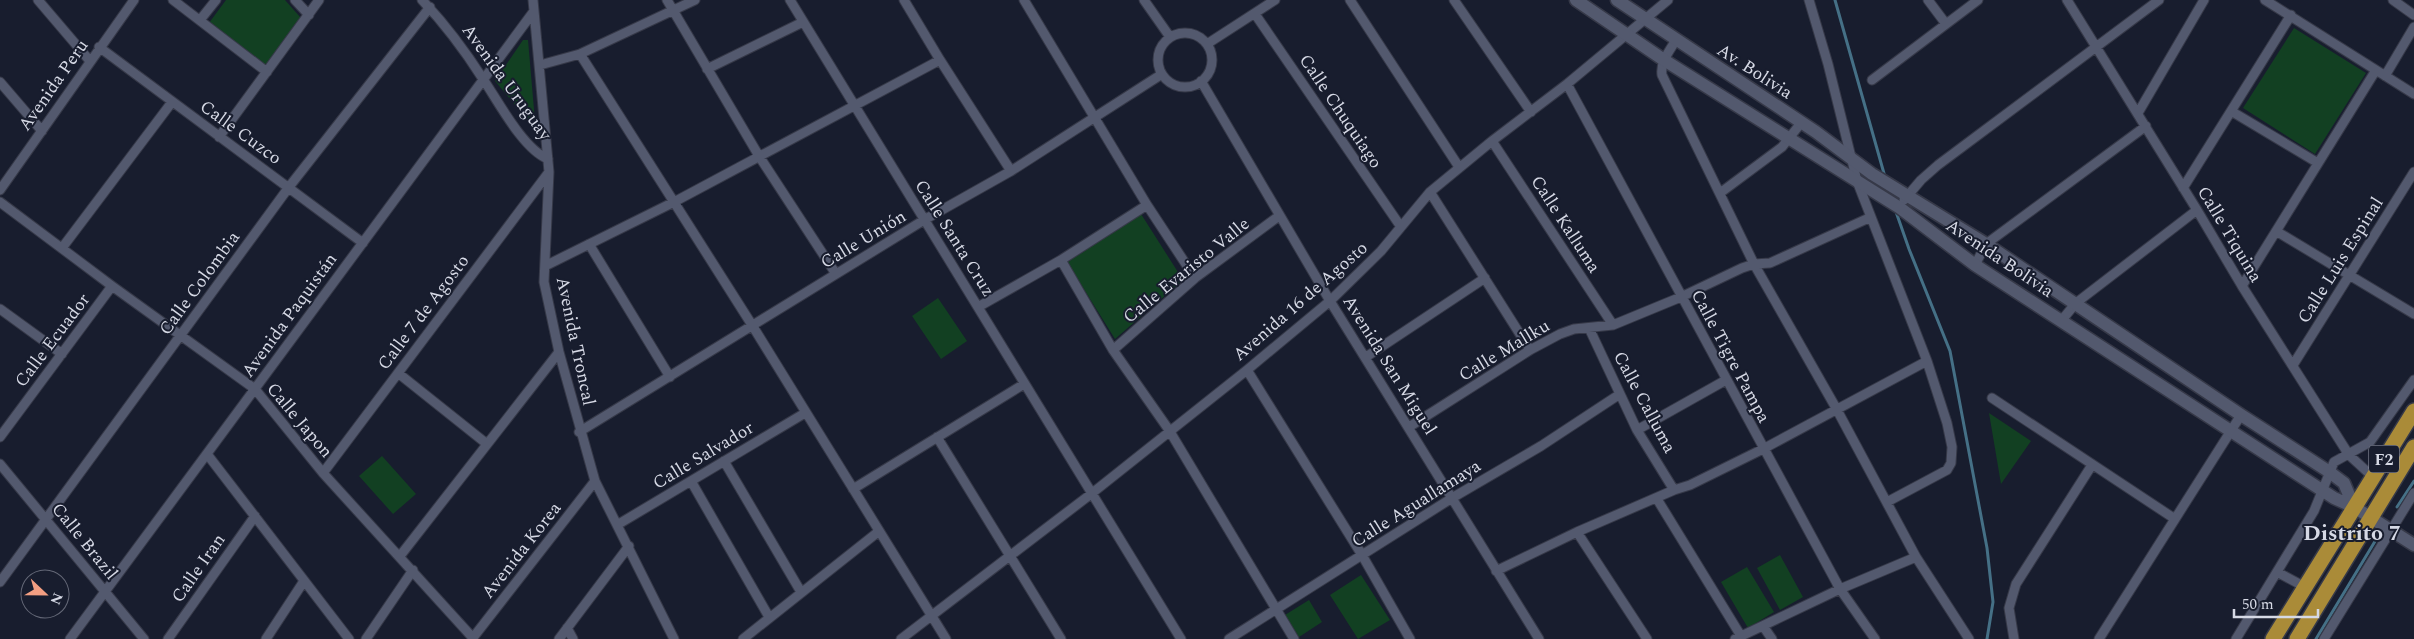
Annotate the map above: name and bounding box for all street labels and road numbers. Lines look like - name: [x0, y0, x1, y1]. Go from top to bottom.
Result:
- street label: Avenida Uruguay: [455, 18, 559, 147]
- street label: Avenida Peru: [12, 34, 95, 137]
- street label: Av. Bolivia: [1711, 37, 1798, 106]
- street label: Calle Chuquiago: [1292, 49, 1389, 174]
- street label: Calle Cuzco: [194, 93, 287, 171]
- street label: Calle Kalluma: [1524, 170, 1607, 279]
- street label: Calle Santa Cruz: [908, 175, 1001, 302]
- street label: Calle Tiquina: [2190, 181, 2269, 288]
- street label: Calle Luis Espinal: [2291, 192, 2390, 329]
- street label: Calle Unión: [815, 203, 911, 276]
- street label: Calle Evaristo Valle: [1117, 211, 1255, 330]
- street label: Avenida Bolivia: [1940, 212, 2059, 305]
- street label: Calle Colombia: [152, 225, 247, 341]
- street label: Avenida 16 de Agosto: [1227, 235, 1374, 368]
- street label: Avenida Paquistán: [235, 247, 344, 383]
- street label: Calle 7 de Agosto: [371, 249, 476, 376]
- street label: Avenida Troncal: [549, 274, 602, 408]
- street label: Calle Tigre Pampa: [1684, 285, 1777, 428]
- street label: Calle Ecuador: [8, 288, 97, 393]
- street label: Avenida San Miguel: [1336, 290, 1443, 440]
- street label: Calle Mallku: [1454, 313, 1555, 388]
- street label: Calle Calluma: [1606, 346, 1683, 458]
- street label: Calle Japon: [260, 377, 339, 464]
- street label: Calle Salvador: [647, 415, 759, 496]
- road number: F2: [2369, 446, 2399, 472]
- street label: Calle Aguallamaya: [1346, 453, 1486, 554]
- street label: Avenida Korea: [475, 496, 568, 605]
- street label: Calle Brazil: [45, 497, 124, 586]
- street label: Calle Iran: [165, 528, 232, 608]

